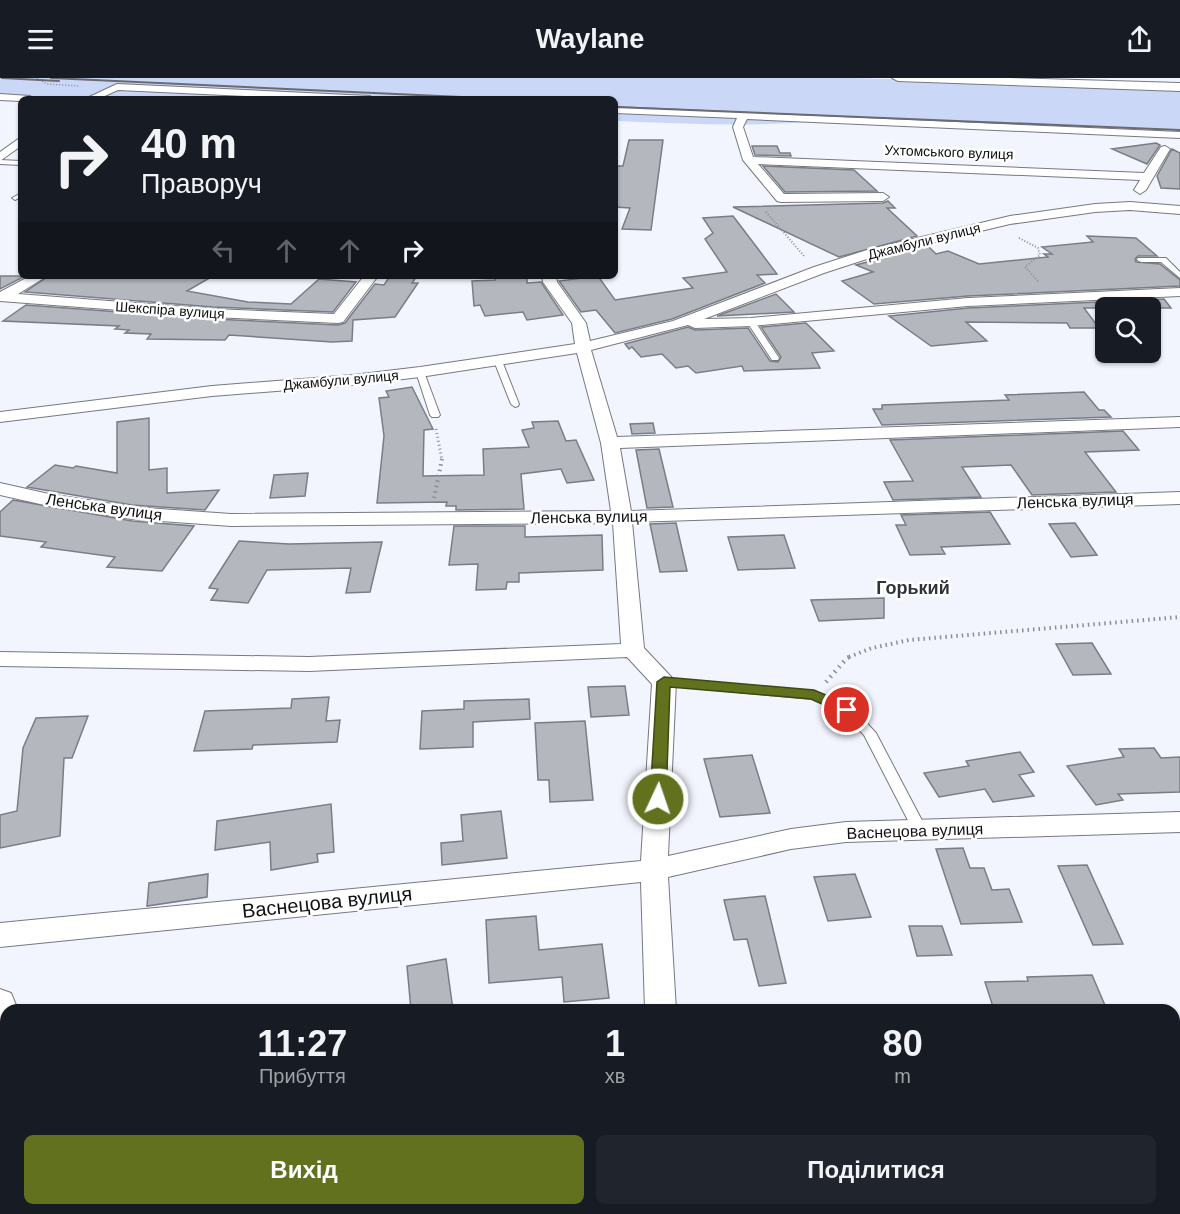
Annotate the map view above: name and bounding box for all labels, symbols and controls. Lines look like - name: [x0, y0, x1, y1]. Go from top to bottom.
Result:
- icon: menu: [24, 23, 57, 56]
- icon: share: [1123, 23, 1156, 56]
- text: Waylane: [536, 24, 644, 54]
- icon: right: [42, 120, 120, 198]
- text: 40 m: [141, 120, 237, 167]
- street label: Ухтомського вулиця: [884, 142, 1014, 162]
- text: Праворуч: [141, 169, 262, 199]
- street label: Джамбули вулиця: [866, 219, 982, 263]
- icon: left: [207, 234, 240, 267]
- icon: ahead: [270, 234, 303, 267]
- icon: ahead: [333, 234, 366, 267]
- icon: right: [396, 234, 429, 267]
- map controls: [1095, 297, 1161, 363]
- button: search: [1095, 297, 1161, 363]
- street label: Шекспіра вулиця: [115, 298, 225, 322]
- street label: Джамбули вулиця: [283, 367, 399, 393]
- street label: Ленська вулиця: [45, 490, 163, 524]
- street label: Ленська вулиця: [1016, 490, 1134, 512]
- street label: Ленська вулиця: [530, 507, 648, 527]
- district label: Горький: [876, 578, 950, 598]
- pin: [821, 684, 872, 735]
- icon: arrive: [830, 693, 863, 726]
- position arrow: [626, 767, 690, 831]
- street label: Васнецова вулиця: [846, 820, 984, 842]
- street label: Васнецова вулиця: [241, 882, 413, 922]
- text: 11:27: [257, 1023, 347, 1064]
- text: 1: [605, 1023, 625, 1064]
- text: 80: [883, 1023, 923, 1064]
- text: Прибуття: [259, 1065, 346, 1087]
- text: хв: [605, 1065, 625, 1087]
- text: m: [894, 1065, 911, 1087]
- button: Вихід: [24, 1135, 584, 1204]
- button: Поділитися: [596, 1135, 1156, 1204]

